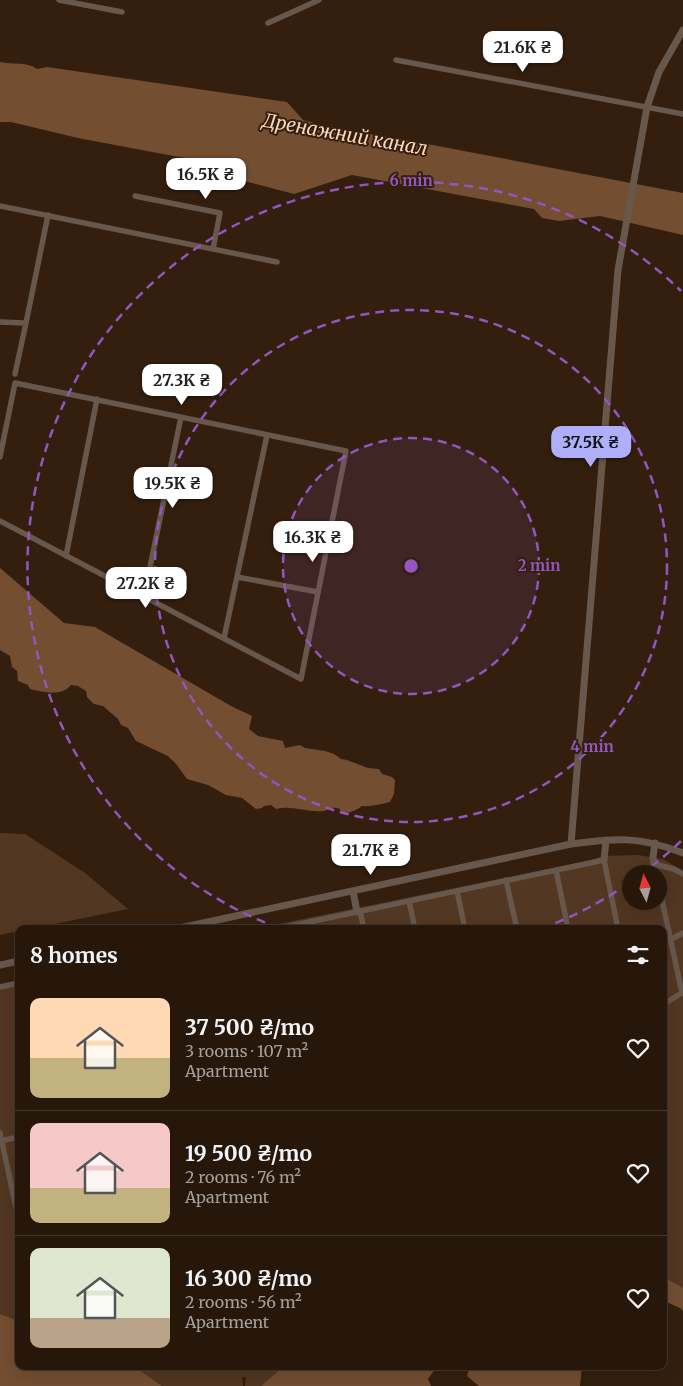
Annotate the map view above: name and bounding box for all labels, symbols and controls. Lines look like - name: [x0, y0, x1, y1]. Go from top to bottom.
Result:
- pin: 21.6K ₴: [477, 30, 569, 73]
- text: 21.6K ₴: [494, 37, 552, 57]
- water label: Дренажний канал: [259, 107, 429, 160]
- pin: 16.5K ₴: [160, 158, 252, 200]
- text: 16.5K ₴: [177, 164, 235, 184]
- text: 6 min: [389, 171, 433, 190]
- pin: 27.3K ₴: [136, 364, 228, 406]
- text: 27.3K ₴: [153, 370, 211, 390]
- pin: 37.5K ₴: [545, 426, 637, 468]
- text: 37.5K ₴: [562, 432, 620, 452]
- pin: 19.5K ₴: [127, 466, 219, 509]
- text: 19.5K ₴: [145, 473, 201, 493]
- pin: 16.3K ₴: [267, 520, 359, 563]
- text: 16.3K ₴: [284, 527, 342, 547]
- text: 2 min: [518, 556, 560, 575]
- centre of rings: [402, 557, 420, 575]
- pin: 27.2K ₴: [100, 566, 192, 609]
- text: 27.2K ₴: [117, 573, 175, 593]
- text: 4 min: [570, 737, 614, 756]
- pin: 21.7K ₴: [325, 834, 417, 876]
- text: 21.7K ₴: [342, 840, 400, 860]
- north arrow: [622, 865, 668, 910]
- map controls: [622, 865, 667, 910]
- icon: filters: [624, 941, 652, 969]
- text: 8 homes: [30, 942, 118, 969]
- text: 37 500 ₴/mo: [185, 1014, 314, 1041]
- icon: home: [70, 1018, 130, 1078]
- icon: heart: [624, 1034, 652, 1062]
- text: 3 rooms · 107 m²: [185, 1041, 308, 1061]
- text: Apartment: [185, 1061, 269, 1081]
- text: 19 500 ₴/mo: [185, 1140, 312, 1167]
- icon: home: [70, 1143, 130, 1203]
- icon: heart: [624, 1159, 652, 1187]
- text: 2 rooms · 76 m²: [185, 1167, 301, 1187]
- text: Apartment: [185, 1187, 269, 1207]
- text: 16 300 ₴/mo: [185, 1265, 312, 1292]
- icon: home: [70, 1268, 130, 1328]
- icon: heart: [624, 1284, 652, 1312]
- text: 2 rooms · 56 m²: [185, 1292, 302, 1312]
- text: Apartment: [185, 1312, 269, 1332]

